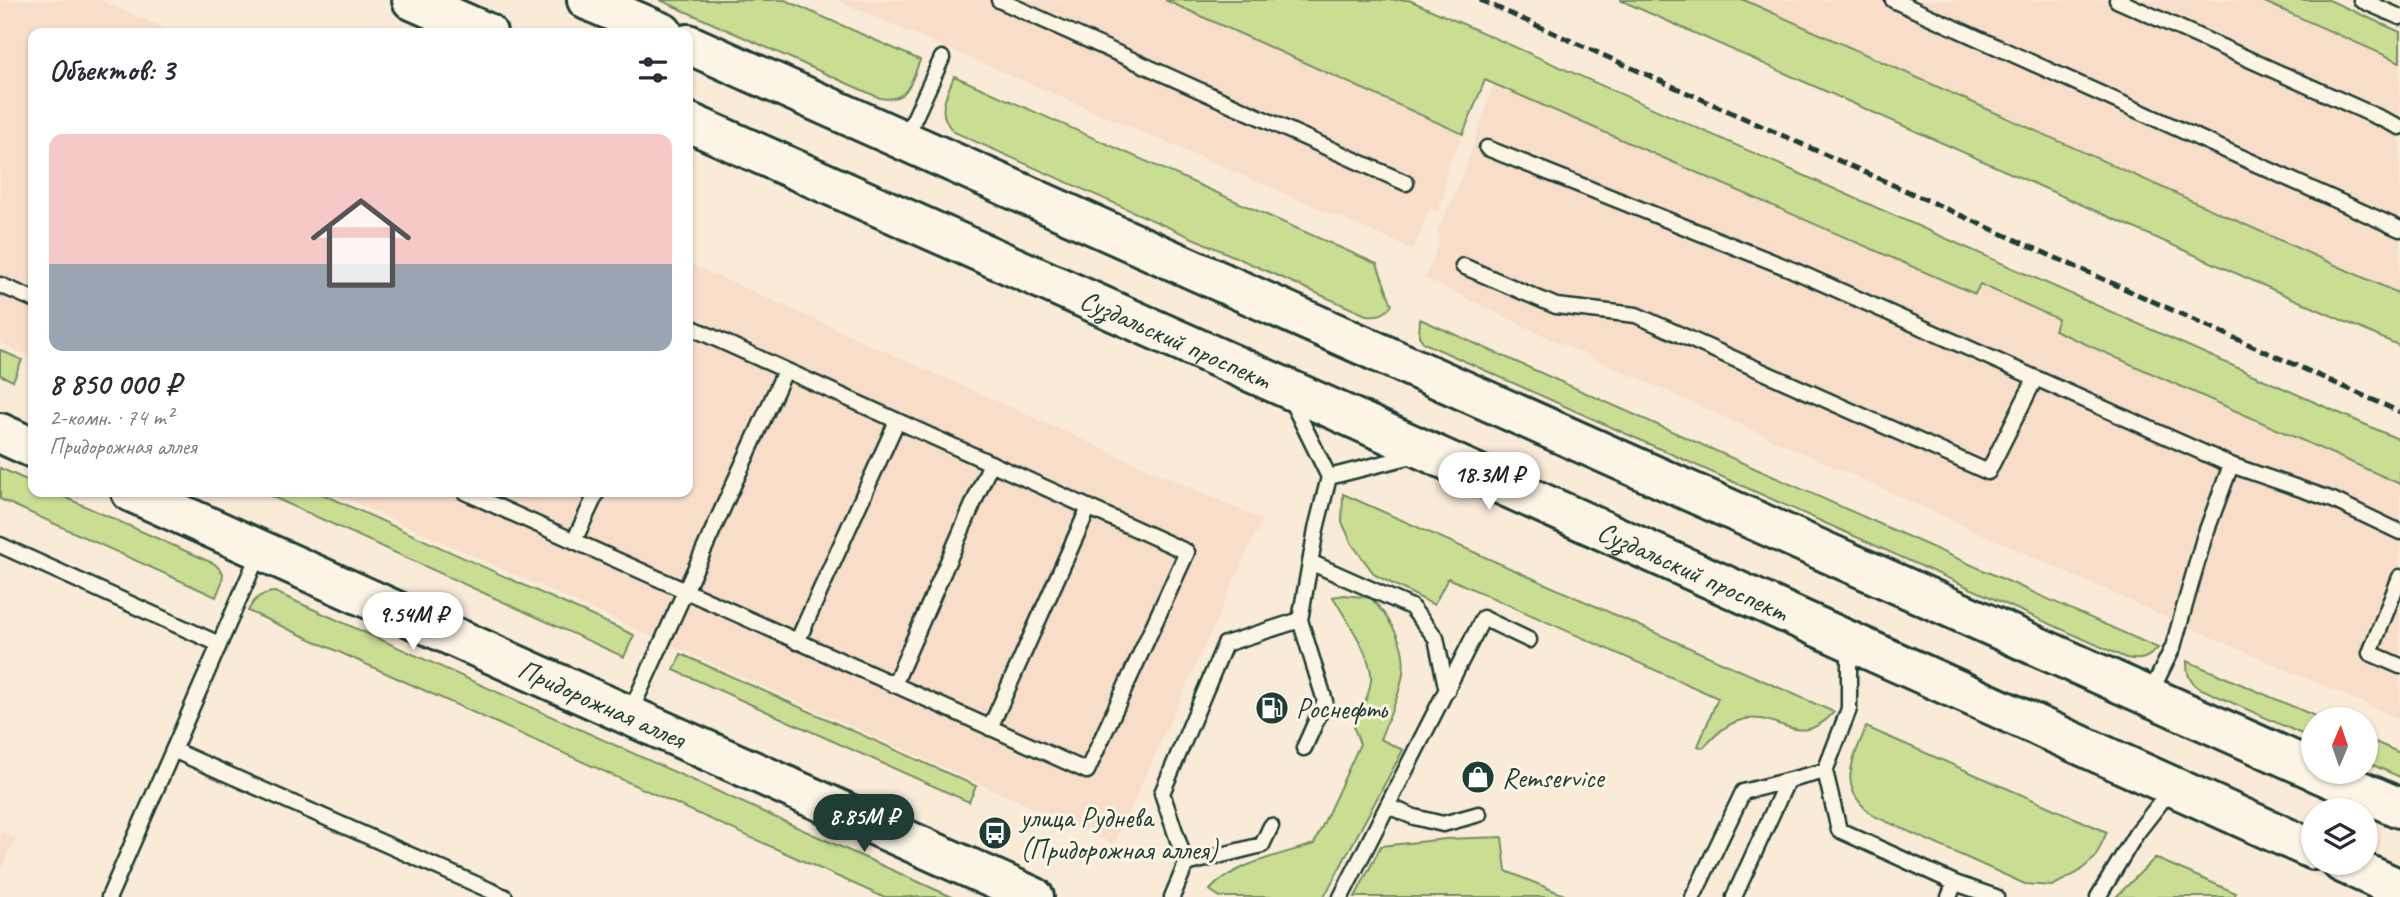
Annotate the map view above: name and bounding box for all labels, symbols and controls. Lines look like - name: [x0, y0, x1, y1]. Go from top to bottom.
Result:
- text: Объектов: 3: [49, 51, 174, 89]
- icon: filters: [634, 51, 672, 89]
- icon: home: [298, 180, 424, 306]
- street label: Суздальский проспект: [1075, 282, 1278, 398]
- text: 8 850 000 ₽: [49, 365, 180, 403]
- text: 2-комн. · 74 m²: [49, 403, 173, 432]
- text: Придорожная аллея: [49, 432, 196, 461]
- pin: 18.3M ₽: [1424, 452, 1554, 512]
- text: 18.3M ₽: [1454, 460, 1524, 489]
- street label: Суздальский проспект: [1592, 513, 1795, 630]
- pin: 9.54M ₽: [348, 592, 478, 652]
- text: 9.54M ₽: [378, 600, 448, 629]
- street label: Придорожная аллея: [513, 651, 693, 757]
- fuel station icon: Роснефть: [1253, 689, 1291, 727]
- place label: Роснефть: [1296, 691, 1389, 726]
- north arrow: [2301, 707, 2378, 784]
- map controls: [2301, 707, 2378, 875]
- shop icon: Remservice: [1459, 758, 1497, 796]
- place label: Remservice: [1502, 760, 1606, 795]
- pin: 8.85M ₽: [799, 794, 929, 854]
- button: layers: [2301, 798, 2378, 875]
- place label: улица Руднева (Придорожная аллея): [1018, 800, 1219, 867]
- text: 8.85M ₽: [829, 802, 899, 831]
- bus stop icon: улица Руднева (Придорожная аллея): [976, 814, 1014, 852]

